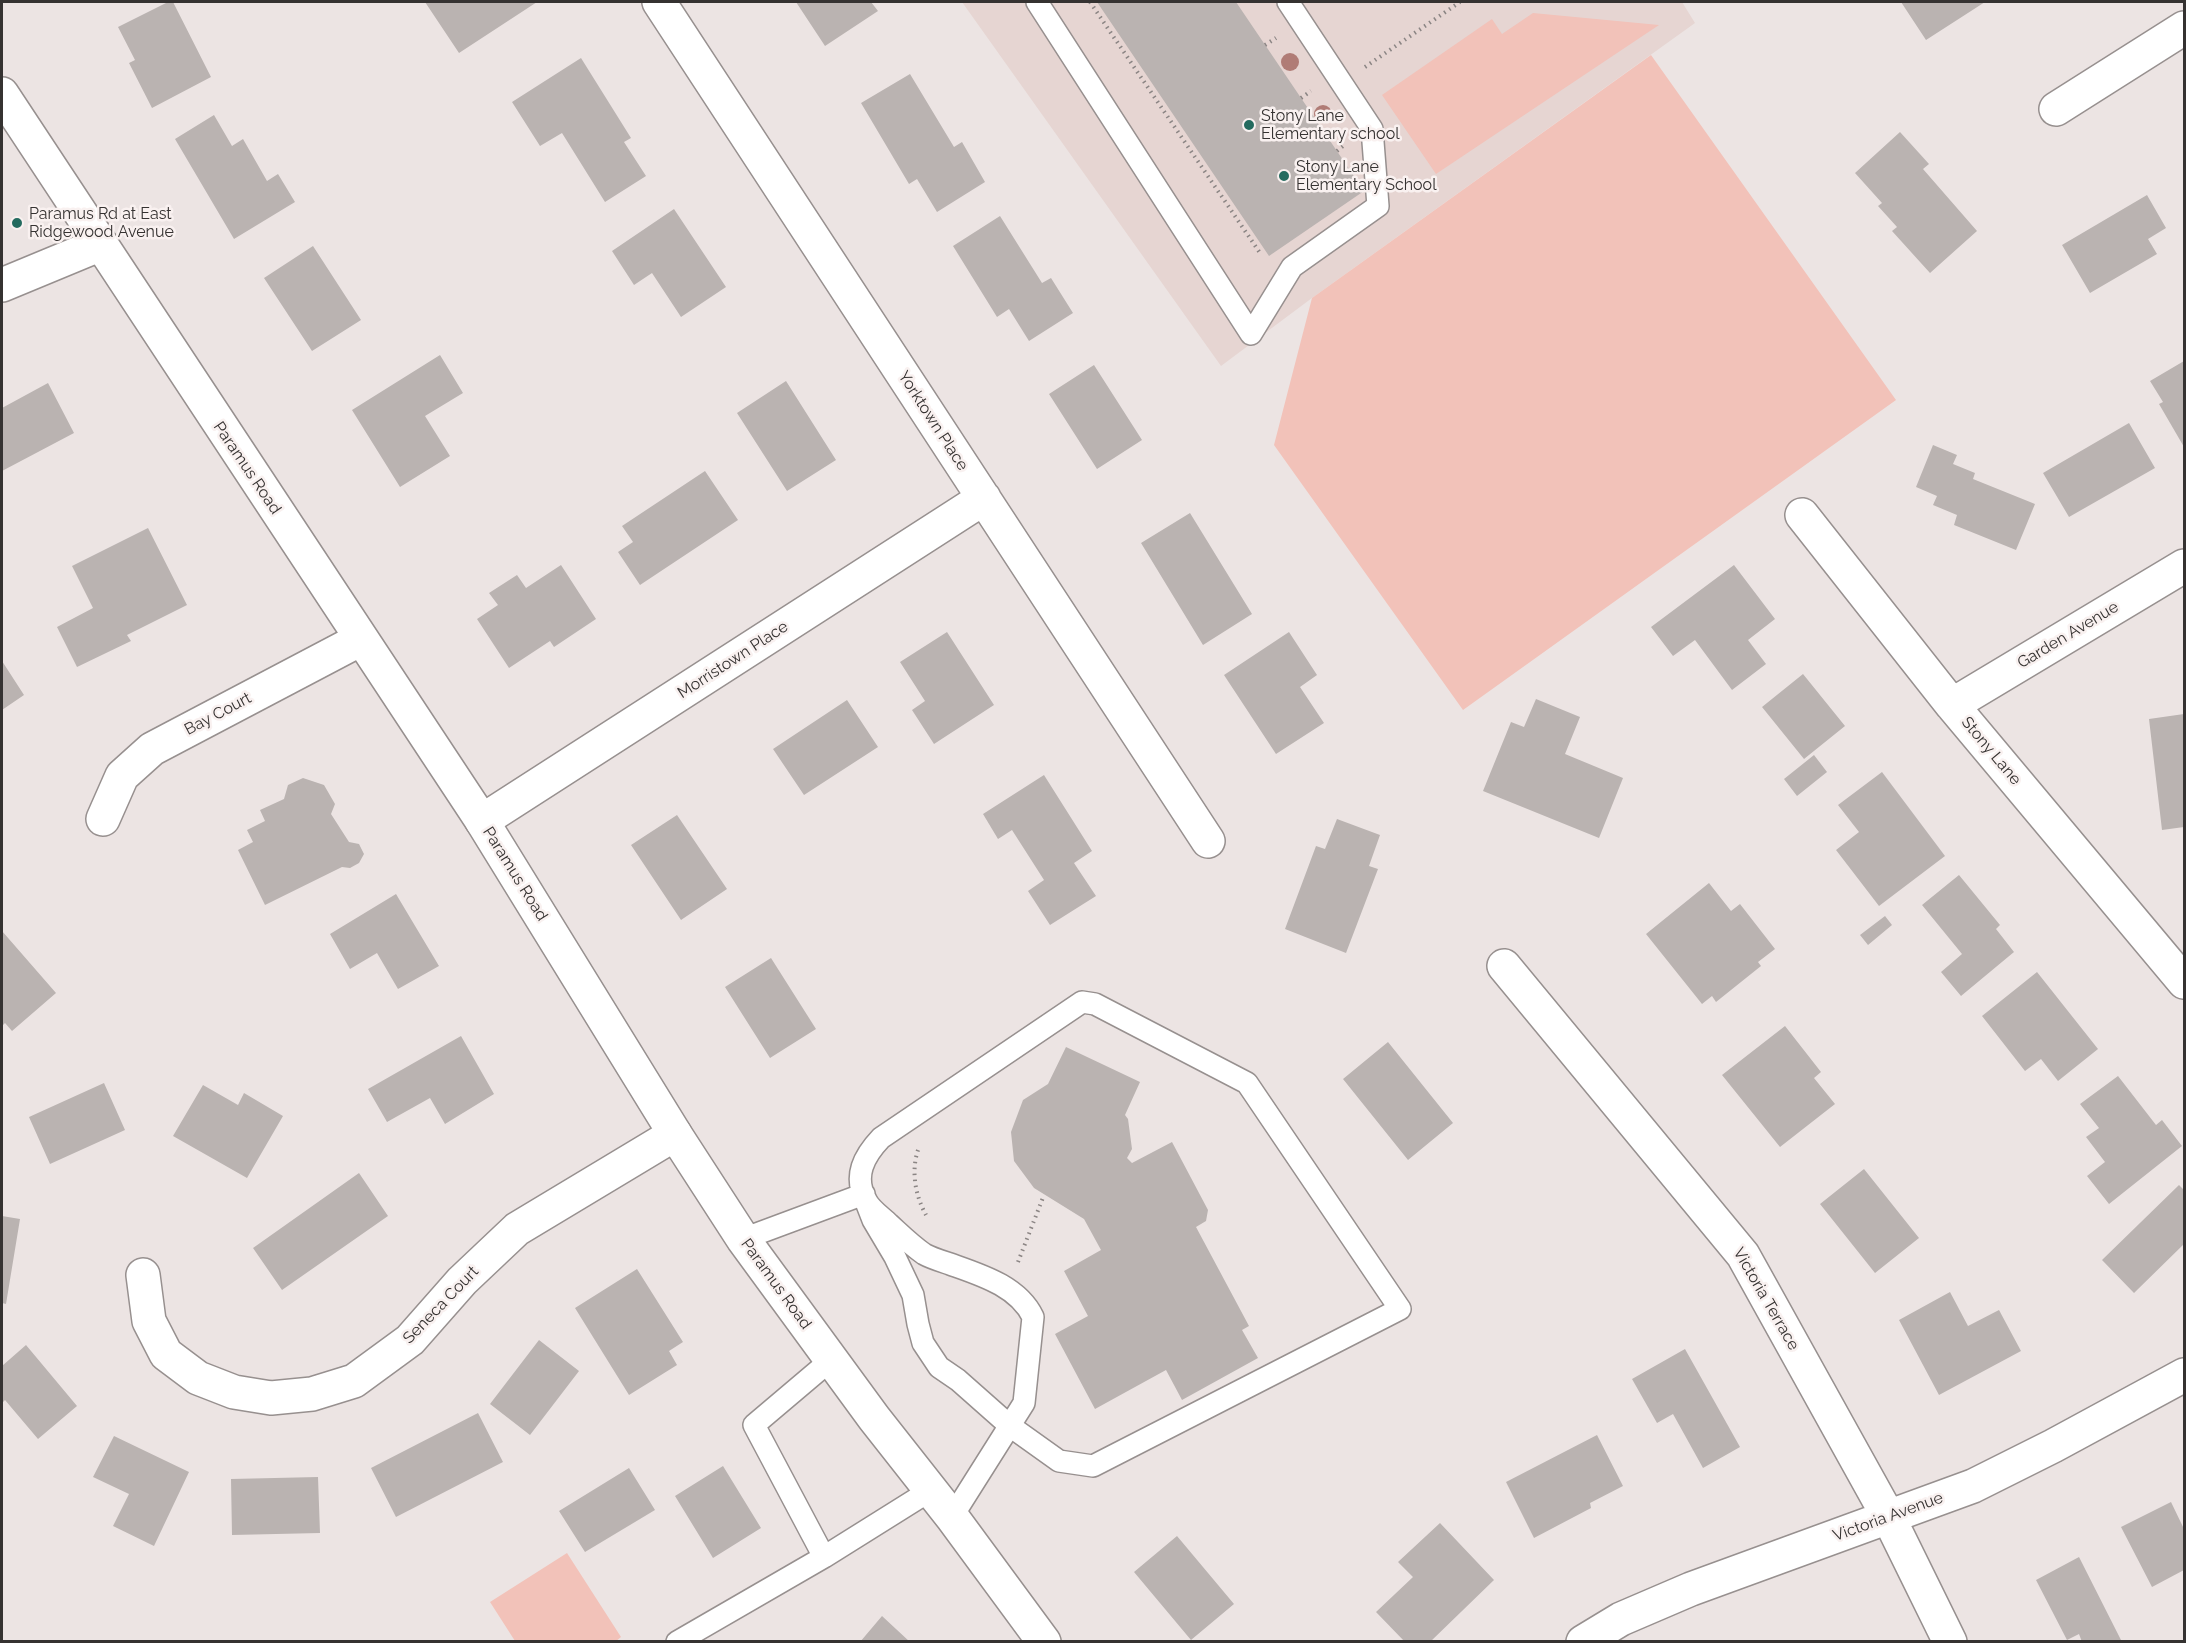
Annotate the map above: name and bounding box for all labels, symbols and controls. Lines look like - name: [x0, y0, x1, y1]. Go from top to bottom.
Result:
- place label: Stony Lane Elementary school: [1261, 106, 1400, 144]
- marker: Stony Lane Elementary school: [1242, 118, 1256, 132]
- place label: Stony Lane Elementary School: [1296, 157, 1436, 195]
- marker: Stony Lane Elementary School: [1277, 169, 1291, 183]
- place label: Paramus Rd at East Ridgewood Avenue: [29, 204, 174, 242]
- marker: Paramus Rd at East Ridgewood Avenue: [10, 216, 24, 230]
- street label: Yorktown Place: [894, 368, 972, 474]
- street label: Paramus Road: [209, 418, 285, 518]
- street label: Garden Avenue: [2014, 597, 2122, 673]
- street label: Morristown Place: [674, 617, 792, 703]
- street label: Bay Court: [181, 688, 255, 740]
- street label: Stony Lane: [1957, 713, 2025, 789]
- street label: Paramus Road: [478, 823, 552, 925]
- street label: Paramus Road: [737, 1235, 815, 1333]
- street label: Victoria Terrace: [1729, 1244, 1803, 1354]
- street label: Seneca Court: [399, 1262, 483, 1348]
- street label: Victoria Avenue: [1830, 1488, 1946, 1546]

